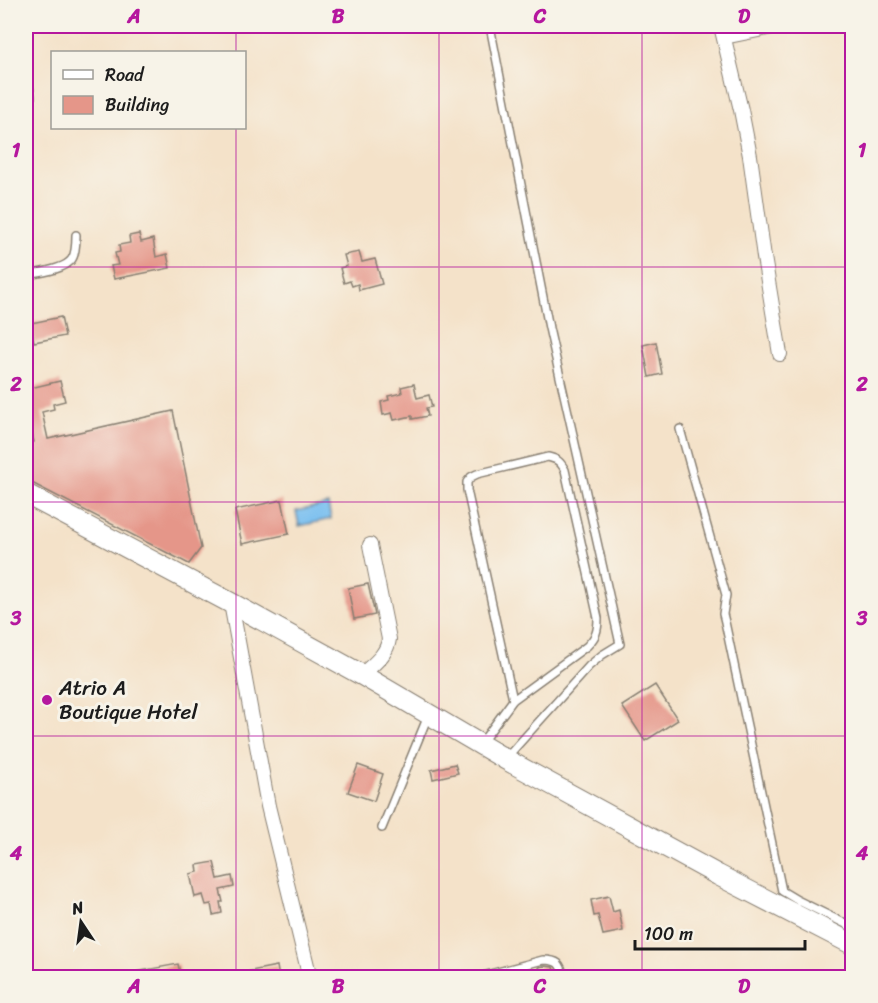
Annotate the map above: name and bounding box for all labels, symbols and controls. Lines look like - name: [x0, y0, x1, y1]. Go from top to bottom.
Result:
- text: A: [126, 0, 141, 34]
- text: B: [332, 0, 345, 34]
- text: C: [533, 0, 547, 34]
- text: D: [738, 0, 751, 34]
- legend: [51, 51, 246, 129]
- text: Road: [105, 59, 145, 91]
- text: Building: [105, 89, 169, 121]
- text: 1: [12, 133, 21, 168]
- text: 1: [858, 133, 867, 168]
- text: 2: [9, 367, 22, 402]
- text: 2: [855, 367, 868, 402]
- text: 3: [10, 601, 22, 636]
- text: 3: [856, 601, 868, 636]
- place label: Atrio A Boutique Hotel: [58, 669, 198, 731]
- marker: Atrio A Boutique Hotel: [40, 693, 54, 707]
- text: 4: [9, 836, 23, 871]
- text: 4: [855, 836, 869, 871]
- north arrow: [51, 892, 111, 952]
- text: N: [68, 892, 87, 923]
- scale bar: [635, 913, 804, 951]
- text: 100 m: [644, 918, 693, 950]
- text: A: [126, 969, 141, 1003]
- text: B: [332, 969, 345, 1003]
- text: C: [533, 969, 547, 1003]
- text: D: [738, 969, 751, 1003]

